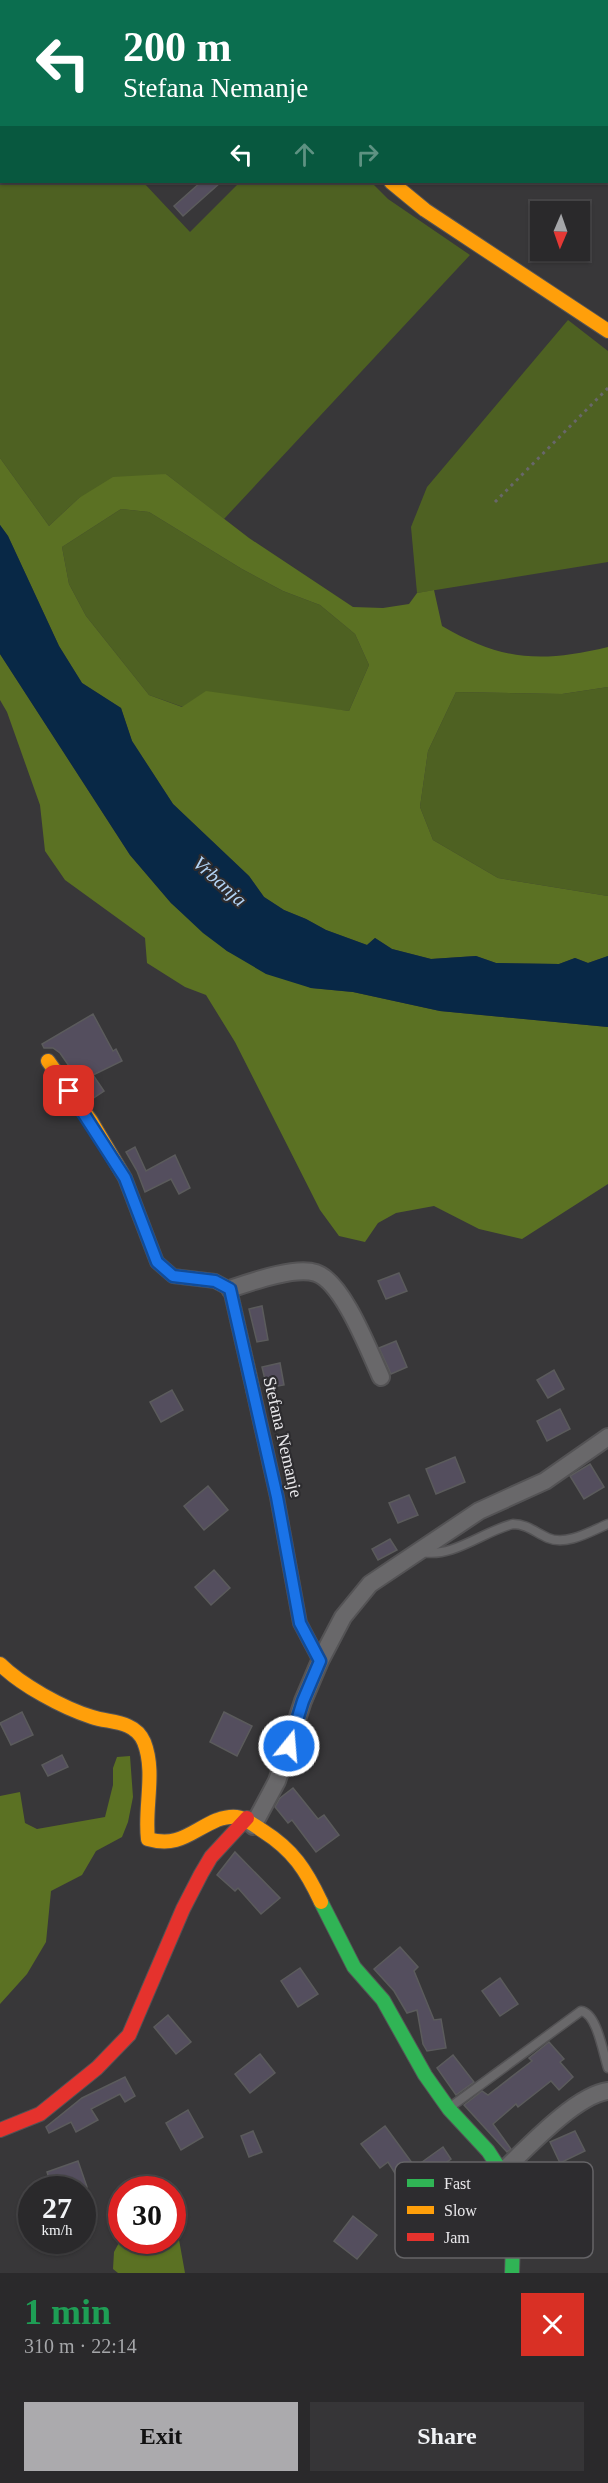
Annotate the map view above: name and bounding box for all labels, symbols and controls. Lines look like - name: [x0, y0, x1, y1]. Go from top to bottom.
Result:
- icon: left: [24, 24, 102, 102]
- text: 200 m: [123, 24, 232, 70]
- text: Stefana Nemanje: [123, 73, 308, 103]
- icon: left: [225, 138, 258, 171]
- icon: ahead: [288, 138, 321, 171]
- icon: right: [351, 138, 384, 171]
- north arrow: [530, 201, 590, 261]
- map controls: [530, 201, 590, 261]
- water label: Vrbanja: [188, 851, 251, 911]
- pin: [43, 1065, 94, 1116]
- icon: arrive: [52, 1074, 85, 1107]
- street label: Stefana Nemanje: [259, 1375, 307, 1499]
- position arrow: [257, 1714, 321, 1778]
- legend: [395, 2162, 593, 2258]
- text: Fast: [444, 2175, 471, 2192]
- speed limit sign: 30: [108, 2176, 186, 2254]
- text: 27: [42, 2191, 72, 2224]
- text: Slow: [444, 2202, 477, 2219]
- text: km/h: [42, 2222, 72, 2238]
- text: Jam: [444, 2229, 470, 2246]
- text: 1 min: [24, 2292, 111, 2332]
- button: close: [521, 2293, 584, 2356]
- text: 310 m · 22:14: [24, 2335, 137, 2357]
- button: Exit: [24, 2402, 298, 2471]
- button: Share: [310, 2402, 584, 2471]

